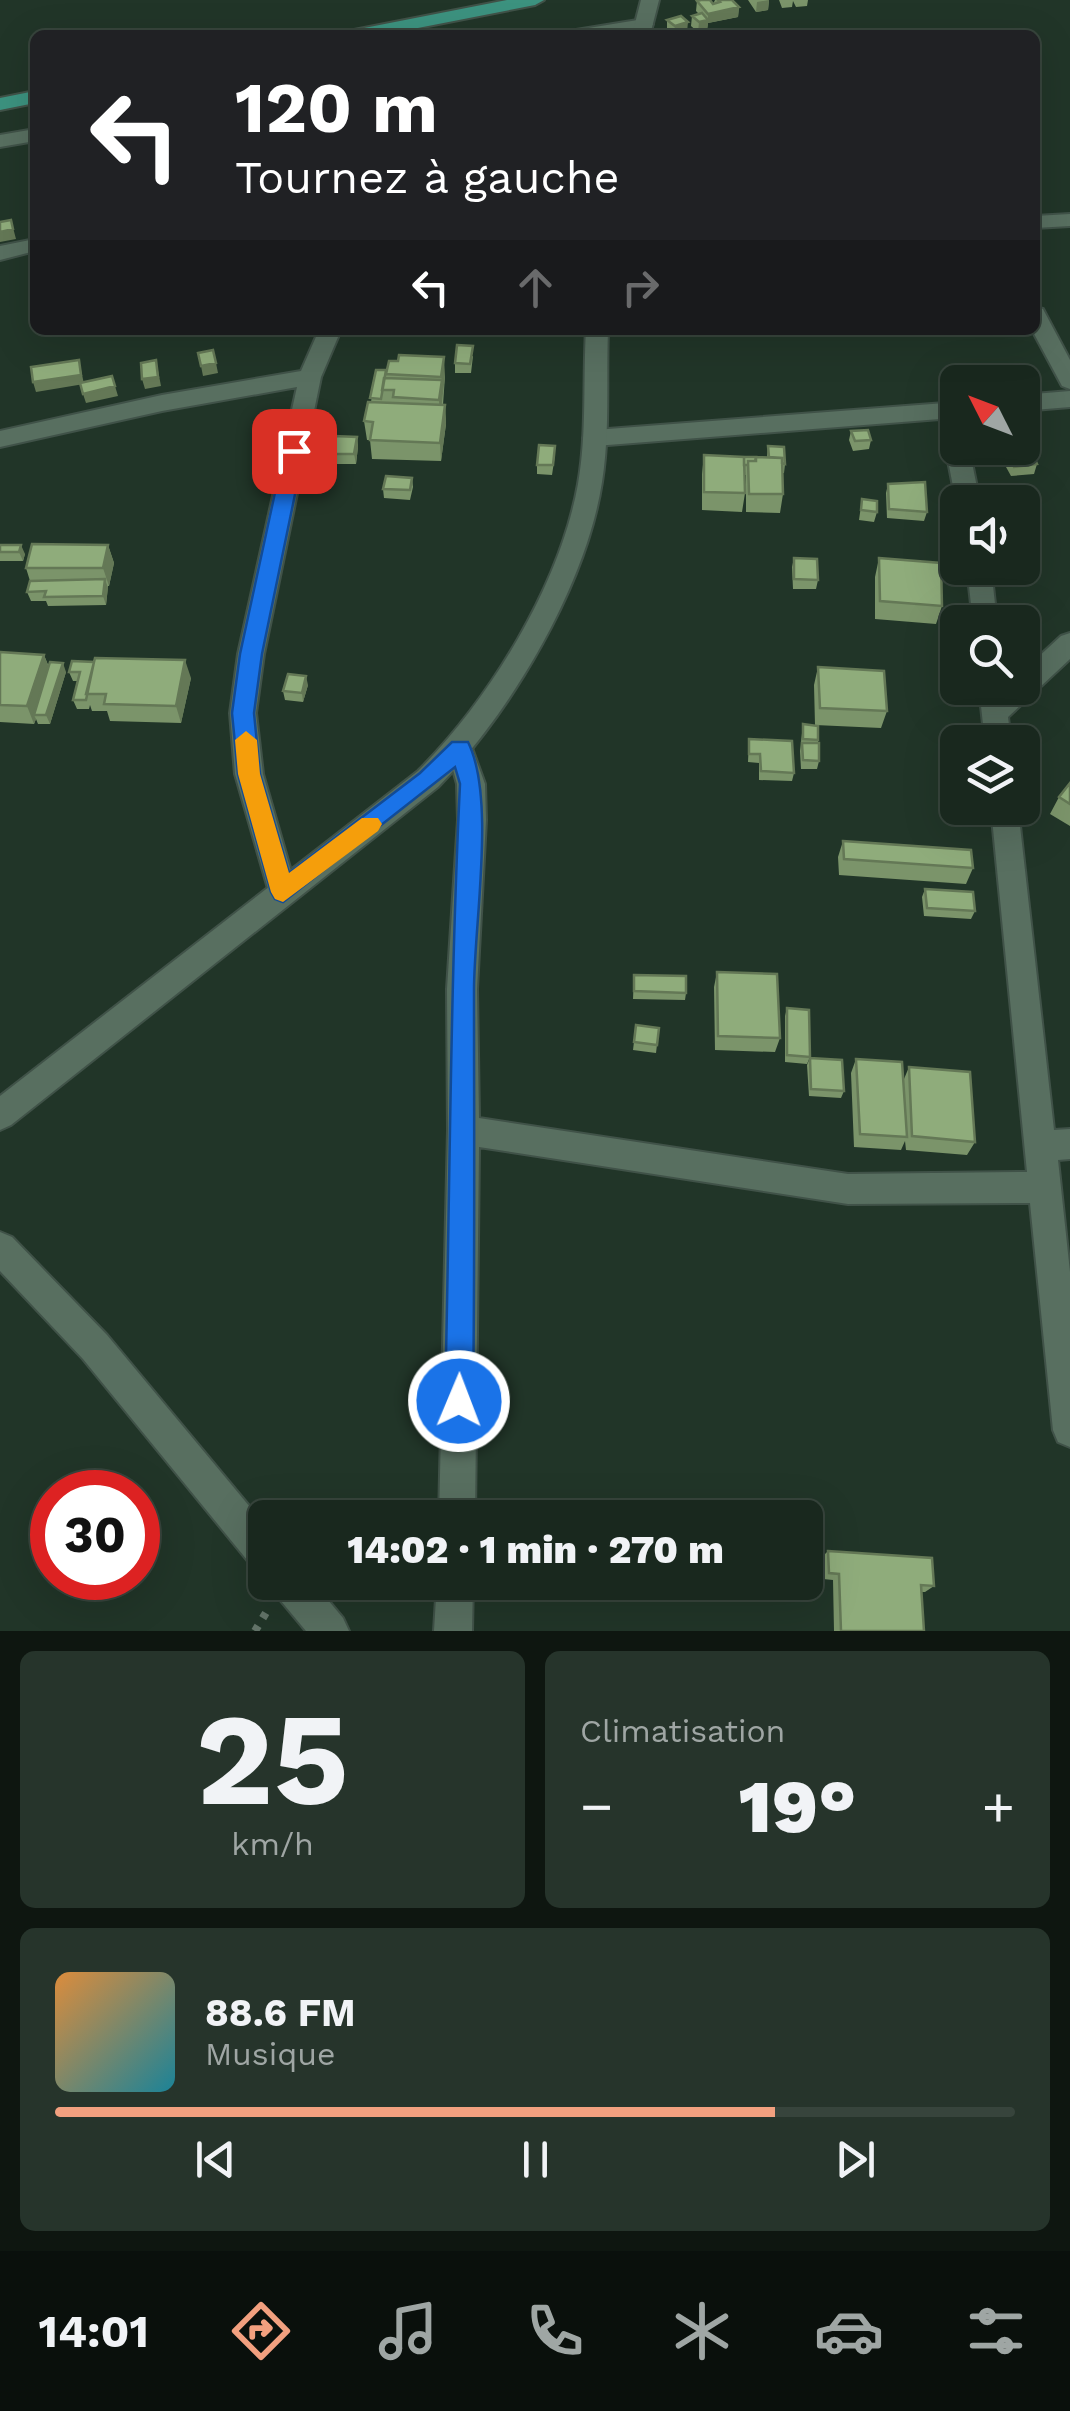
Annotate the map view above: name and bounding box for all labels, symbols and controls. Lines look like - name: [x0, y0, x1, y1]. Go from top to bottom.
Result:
- text: 120 m: [235, 67, 438, 149]
- icon: left: [70, 70, 200, 200]
- text: Tournez à gauche: [235, 151, 620, 204]
- icon: left: [403, 260, 458, 315]
- icon: ahead: [508, 260, 563, 315]
- icon: right: [613, 260, 668, 315]
- north arrow: [940, 365, 1040, 465]
- map controls: [940, 365, 1040, 825]
- pin: [252, 409, 337, 494]
- icon: arrive: [267, 424, 322, 479]
- button: sound: [940, 485, 1040, 585]
- button: search: [940, 605, 1040, 705]
- button: layers: [940, 725, 1040, 825]
- position arrow: [407, 1349, 511, 1453]
- speed limit sign: 30: [30, 1470, 160, 1600]
- text: 14:02 · 1 min · 270 m: [347, 1528, 724, 1572]
- text: 25: [196, 1683, 349, 1836]
- text: Climatisation: [580, 1712, 785, 1750]
- text: 19°: [739, 1762, 856, 1850]
- text: −: [580, 1774, 613, 1838]
- text: +: [982, 1774, 1015, 1838]
- text: km/h: [231, 1825, 314, 1863]
- text: 88.6 FM: [205, 1991, 356, 2035]
- text: Musique: [205, 2035, 335, 2073]
- icon: previous: [188, 2132, 243, 2187]
- icon: pause: [508, 2132, 563, 2187]
- icon: next: [828, 2132, 883, 2187]
- icon: directions: [226, 2296, 296, 2366]
- icon: music: [373, 2296, 443, 2366]
- icon: phone: [520, 2296, 590, 2366]
- icon: climate: [667, 2296, 737, 2366]
- icon: car: [814, 2296, 884, 2366]
- icon: filters: [961, 2296, 1031, 2366]
- text: 14:01: [39, 2305, 149, 2358]

